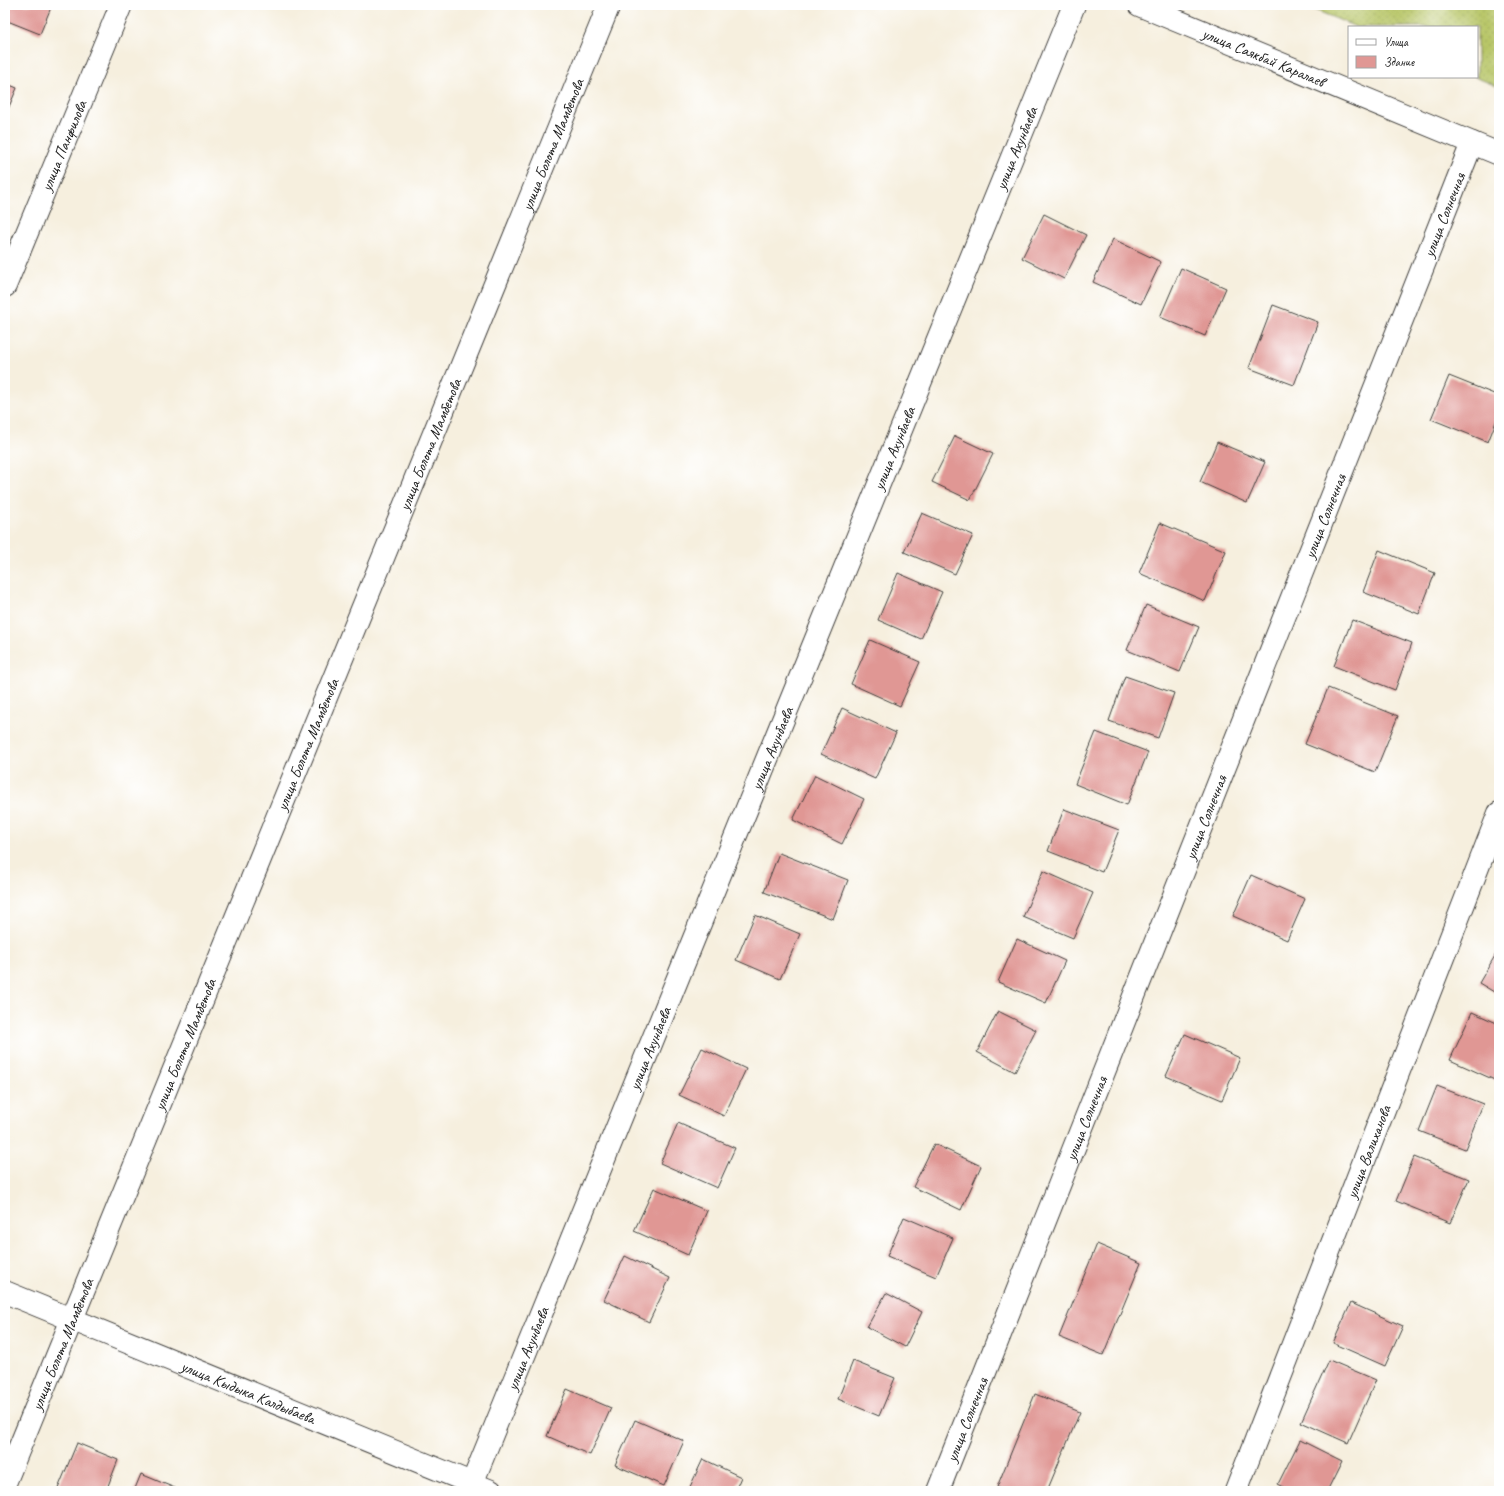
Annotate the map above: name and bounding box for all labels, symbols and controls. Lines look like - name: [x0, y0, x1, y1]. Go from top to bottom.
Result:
- street label: улица Саякбай Каралаев: [1198, 23, 1330, 93]
- legend: [1348, 26, 1478, 78]
- text: Улица: [1384, 34, 1409, 50]
- text: Здание: [1384, 54, 1415, 70]
- street label: улица Болота Мамбетова: [517, 75, 589, 215]
- street label: улица Панфилова: [36, 97, 92, 195]
- street label: улица Ахунбаева: [990, 103, 1043, 194]
- street label: улица Солнечная: [1419, 169, 1471, 261]
- street label: улица Болота Мамбетова: [394, 375, 467, 515]
- street label: улица Ахунбаева: [868, 403, 921, 494]
- street label: улица Солнечная: [1299, 470, 1351, 562]
- street label: улица Болота Мамбетова: [272, 675, 344, 814]
- street label: улица Ахунбаева: [746, 703, 799, 794]
- street label: улица Солнечная: [1180, 771, 1232, 863]
- street label: улица Болота Мамбетова: [149, 975, 221, 1114]
- street label: улица Ахунбаева: [624, 1003, 676, 1094]
- street label: улица Солнечная: [1061, 1072, 1113, 1165]
- street label: улица Валиханова: [1341, 1101, 1396, 1202]
- street label: улица Болота Мамбетова: [26, 1275, 99, 1414]
- street label: улица Ахунбаева: [502, 1303, 554, 1394]
- street label: улица Кыдыка Калдыбаева: [177, 1356, 319, 1429]
- street label: улица Солнечная: [941, 1374, 993, 1466]

